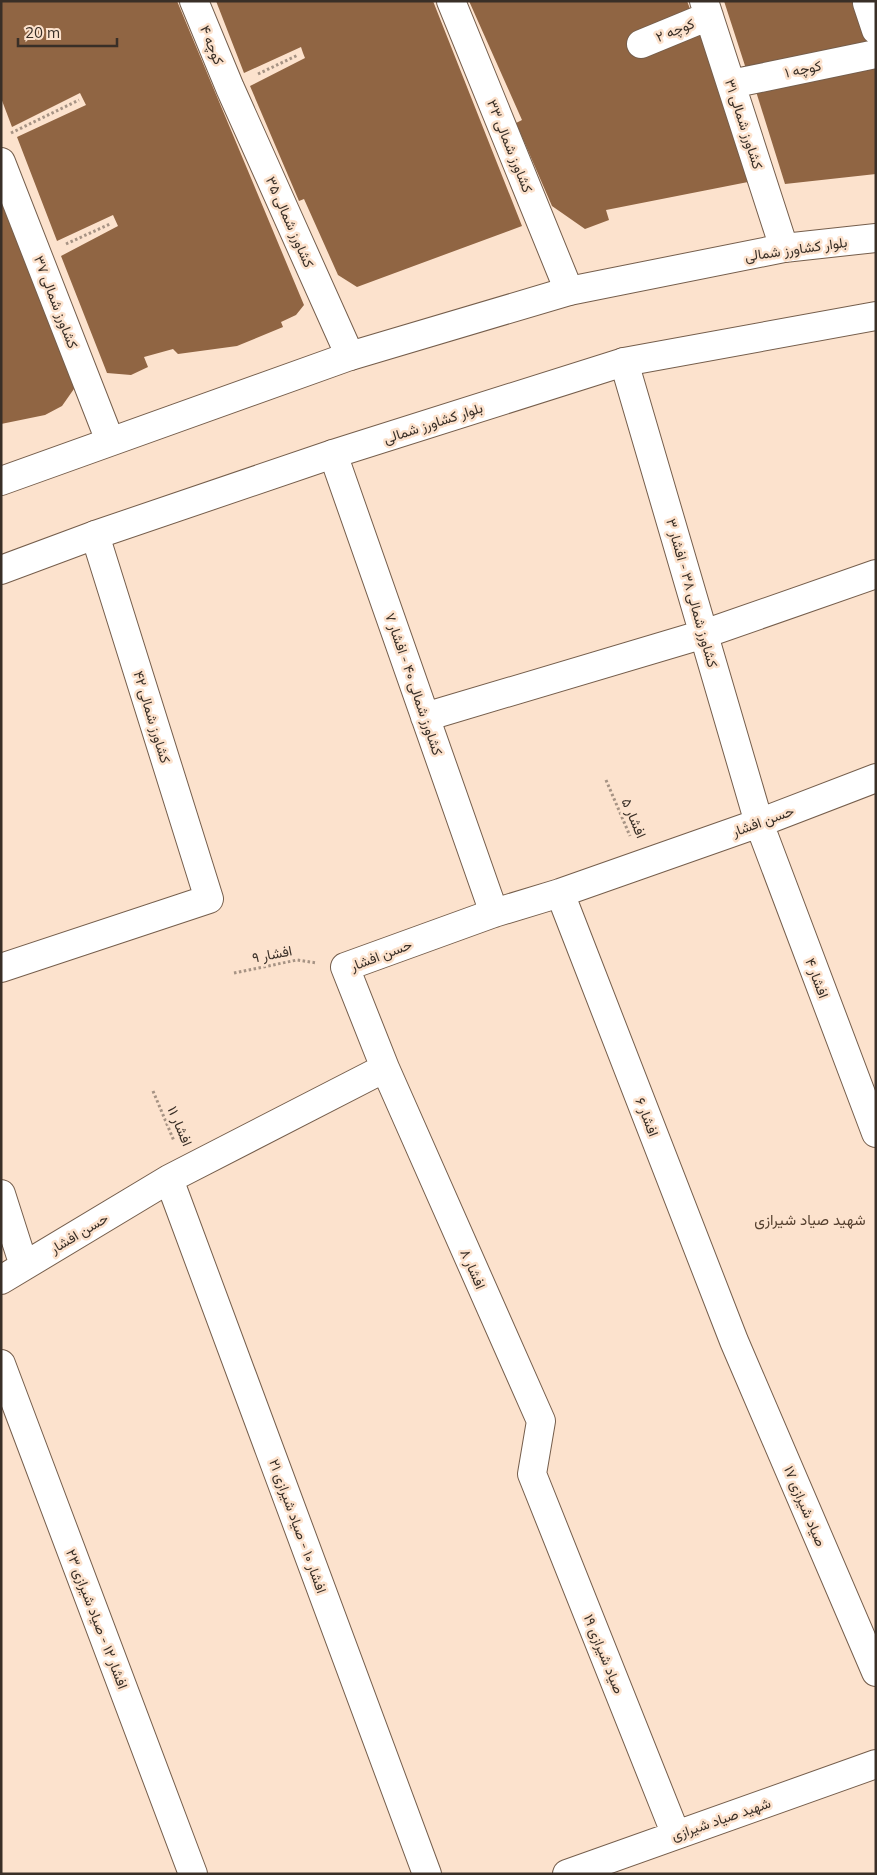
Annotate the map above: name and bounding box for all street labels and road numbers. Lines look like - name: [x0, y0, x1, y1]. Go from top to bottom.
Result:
- street label: کوچه ۲: [653, 14, 697, 47]
- street label: کوچه ۴: [195, 23, 228, 68]
- street label: کوچه ۱: [783, 56, 823, 83]
- street label: کشاورز شمالی ۳۱: [721, 77, 767, 171]
- street label: کشاورز شمالی ۳۳: [483, 97, 537, 195]
- street label: کشاورز شمالی ۳۵: [262, 174, 318, 270]
- street label: بلوار کشاورز شمالی: [744, 233, 848, 265]
- street label: کشاورز شمالی ۳۷: [30, 253, 82, 351]
- street label: بلوار کشاورز شمالی: [381, 398, 485, 448]
- street label: کشاورز شمالی ۳۸ - افشار ۳: [662, 516, 722, 670]
- street label: کشاورز شمالی ۴۰ - افشار ۷: [381, 610, 447, 758]
- street label: کشاورز شمالی ۴۲: [129, 669, 175, 765]
- street label: افشار ۵: [618, 795, 650, 841]
- street label: حسن افشار: [729, 801, 797, 841]
- street label: حسن افشار: [347, 935, 415, 975]
- street label: افشار ۹: [250, 941, 294, 967]
- street label: افشار ۴: [801, 955, 833, 1001]
- street label: افشار ۶: [631, 1095, 663, 1139]
- street label: افشار ۱۱: [164, 1103, 196, 1149]
- street label: حسن افشار: [46, 1209, 111, 1258]
- street label: افشار ۸: [456, 1246, 490, 1292]
- street label: افشار ۱۰ - صیاد شیرازی ۲۱: [265, 1456, 331, 1596]
- street label: صیاد شیرازی ۱۷: [780, 1463, 830, 1549]
- street label: افشار ۱۲ - صیاد شیرازی ۲۳: [62, 1547, 132, 1691]
- street label: صیاد شیرازی ۱۹: [580, 1612, 628, 1697]
- street label: شهید صیاد شیرازی: [669, 1794, 773, 1844]

